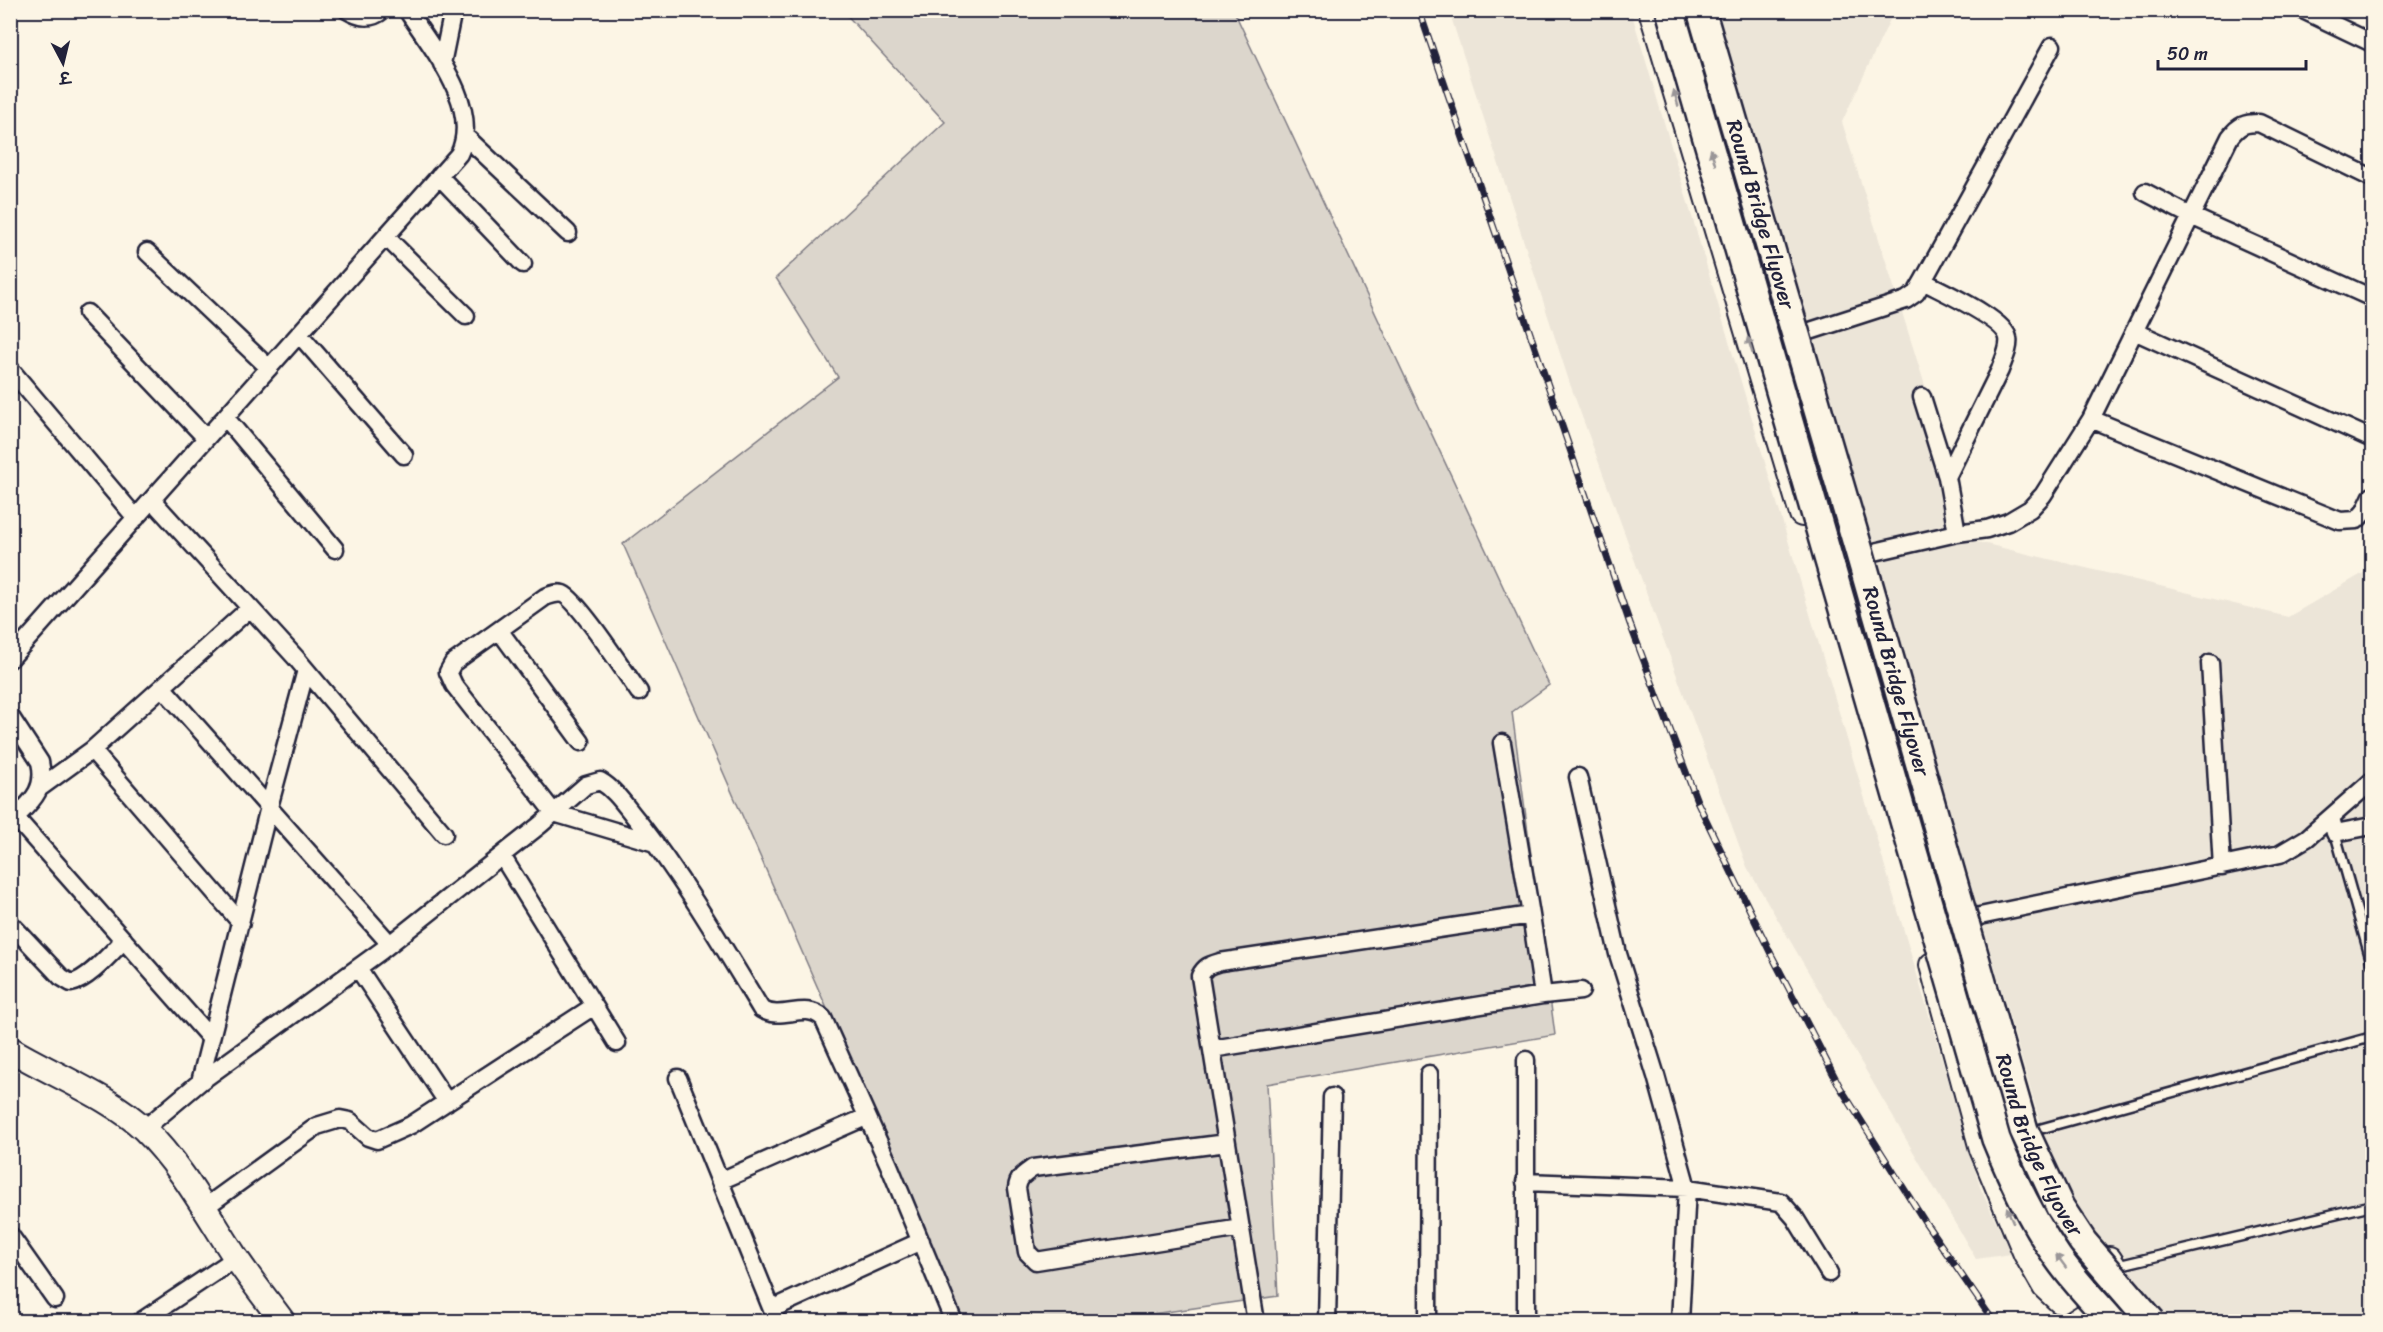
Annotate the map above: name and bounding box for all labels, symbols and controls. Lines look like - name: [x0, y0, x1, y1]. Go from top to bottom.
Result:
- north arrow: [33, 33, 93, 93]
- scale bar: [2158, 33, 2306, 71]
- text: 50 m: [2167, 38, 2208, 70]
- text: उ: [56, 62, 74, 93]
- one-way arrow: [1671, 89, 1680, 107]
- street label: Round Bridge Flyover: [1715, 115, 1807, 315]
- one-way arrow: [1708, 148, 1717, 166]
- one-way arrow: [1745, 336, 1754, 354]
- street label: Round Bridge Flyover: [1851, 582, 1942, 782]
- street label: Round Bridge Flyover: [1984, 1049, 2094, 1246]
- one-way arrow: [2005, 1206, 2015, 1224]
- one-way arrow: [2054, 1253, 2067, 1269]

